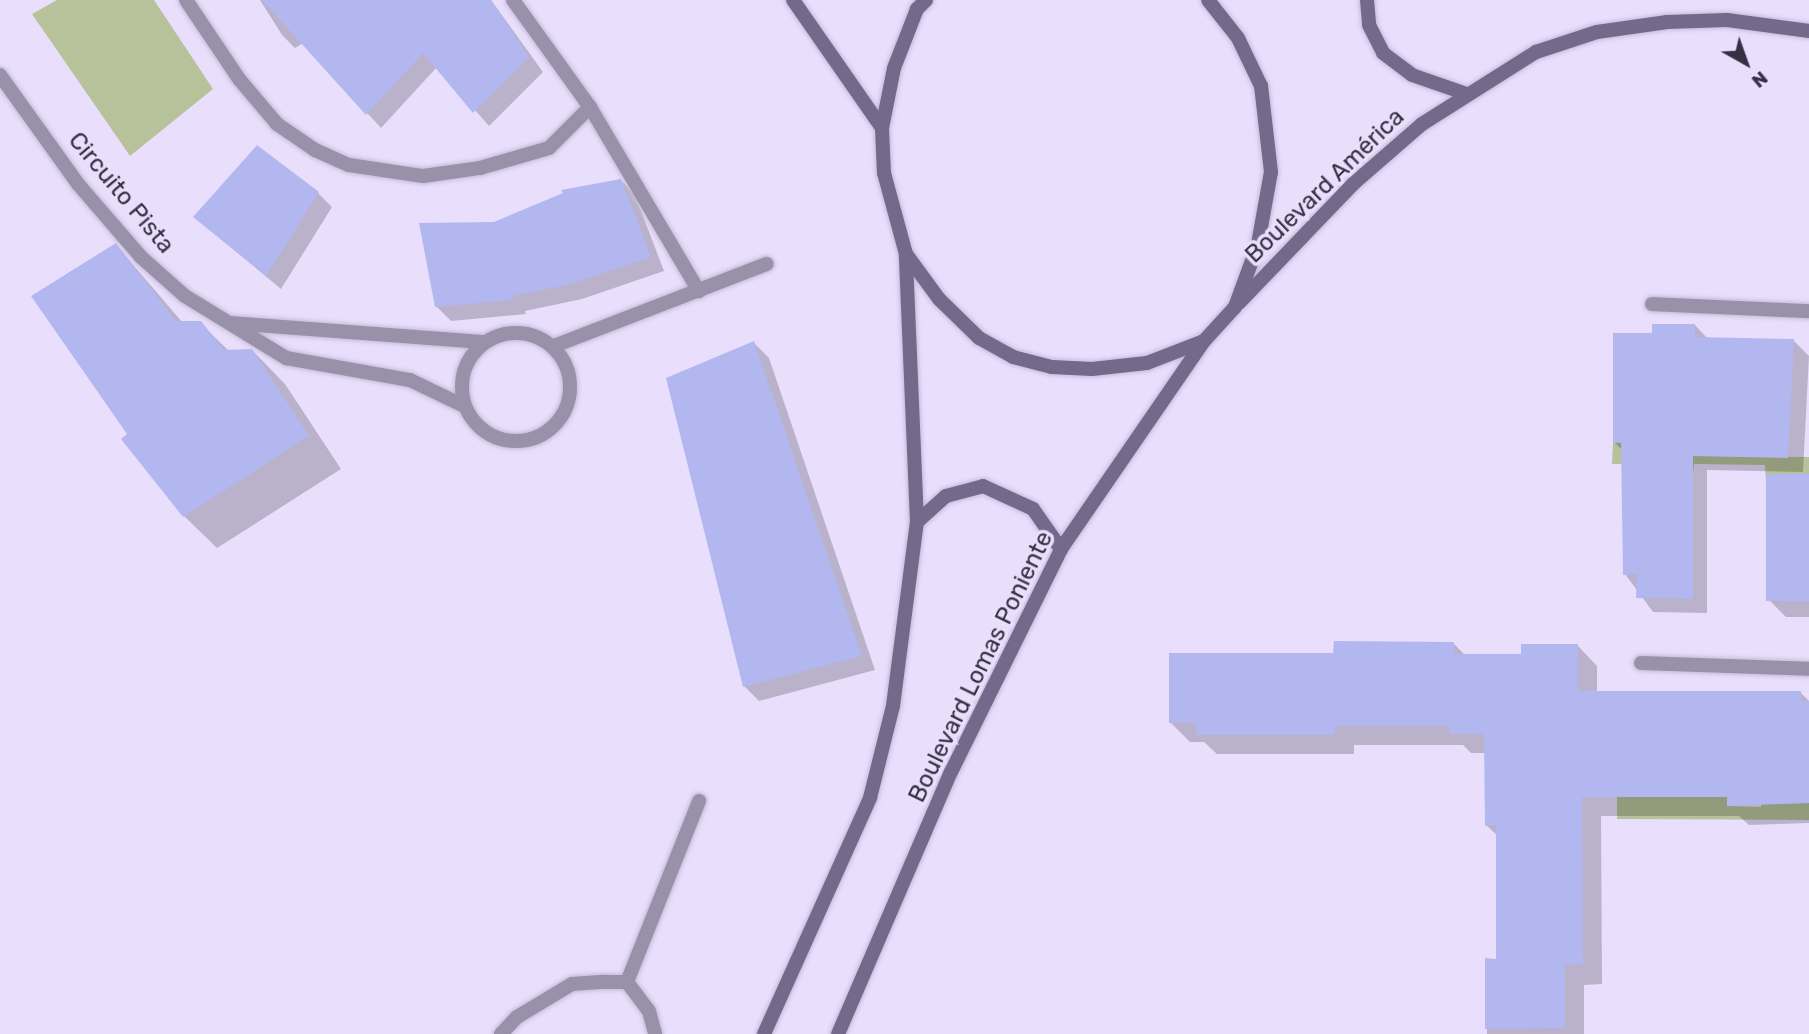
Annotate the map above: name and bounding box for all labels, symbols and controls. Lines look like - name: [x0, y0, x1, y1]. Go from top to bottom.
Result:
- north arrow: [1711, 28, 1781, 98]
- text: N: [1747, 66, 1772, 93]
- street label: Boulevard América: [1239, 103, 1411, 269]
- street label: Circuito Pista: [62, 127, 180, 259]
- street label: Boulevard Lomas Poniente: [903, 527, 1059, 807]

